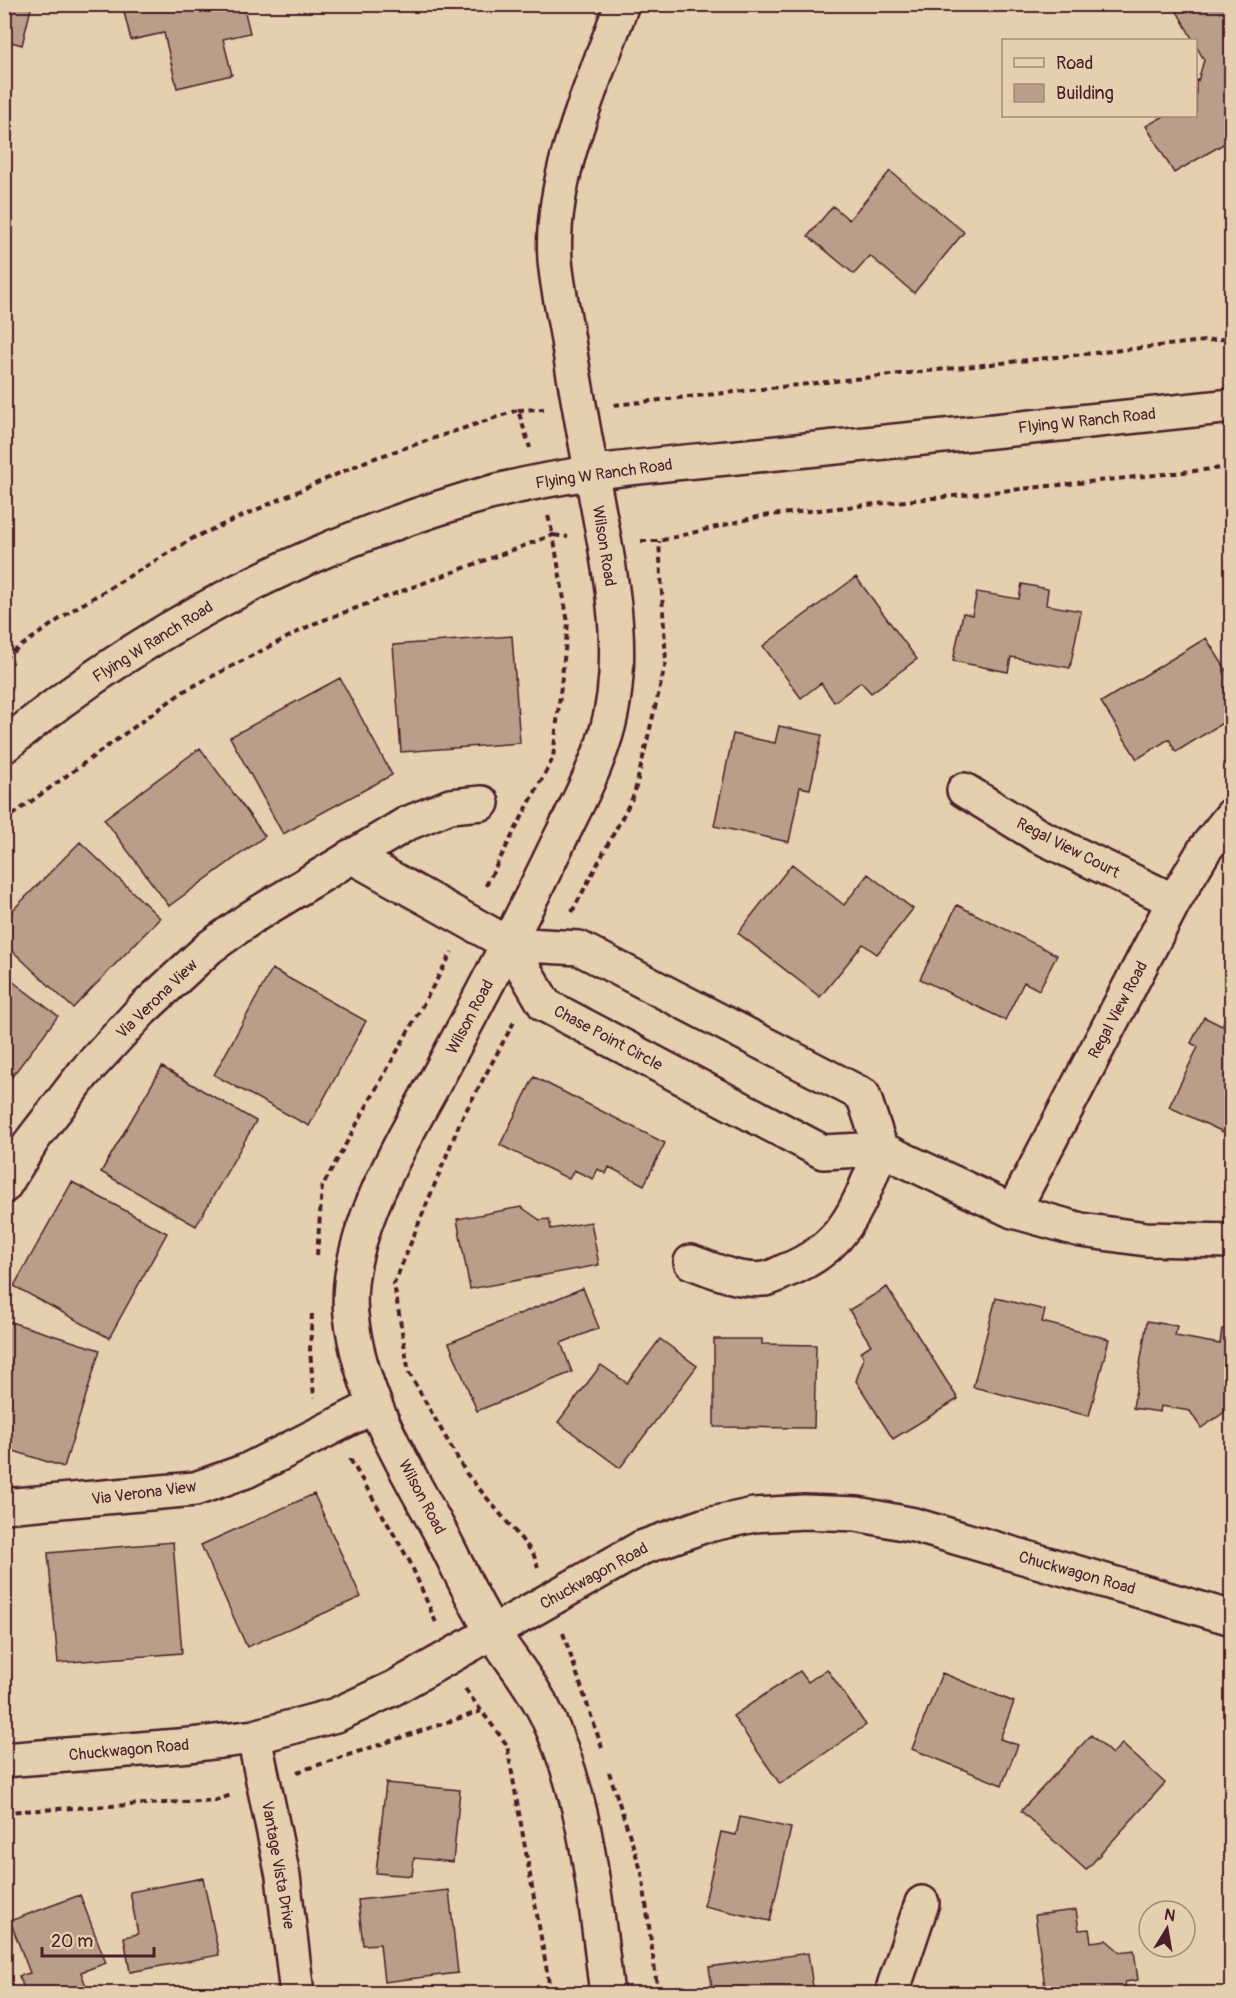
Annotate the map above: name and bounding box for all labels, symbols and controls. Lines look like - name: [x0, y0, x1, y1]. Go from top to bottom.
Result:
- legend: [1002, 39, 1197, 117]
- text: Road: [1056, 52, 1093, 75]
- text: Building: [1056, 82, 1114, 105]
- street label: Flying W Ranch Road: [1017, 404, 1157, 438]
- street label: Flying W Ranch Road: [534, 454, 674, 494]
- street label: Wilson Road: [588, 504, 620, 588]
- street label: Flying W Ranch Road: [89, 597, 217, 687]
- street label: Regal View Court: [1013, 813, 1123, 883]
- street label: Via Verona View: [112, 955, 202, 1043]
- street label: Regal View Road: [1084, 958, 1152, 1062]
- street label: Wilson Road: [442, 976, 498, 1058]
- street label: Chase Point Circle: [550, 1001, 666, 1075]
- street label: Wilson Road: [394, 1456, 450, 1538]
- street label: Via Verona View: [90, 1477, 198, 1509]
- street label: Chuckwagon Road: [536, 1538, 652, 1614]
- street label: Chuckwagon Road: [1016, 1547, 1138, 1599]
- street label: Chuckwagon Road: [68, 1735, 190, 1765]
- street label: Vantage Vista Drive: [257, 1799, 299, 1931]
- north arrow: [1137, 1899, 1197, 1959]
- text: N: [1162, 1904, 1177, 1926]
- scale bar: [42, 1920, 154, 1958]
- text: 20 m: [51, 1930, 93, 1953]

